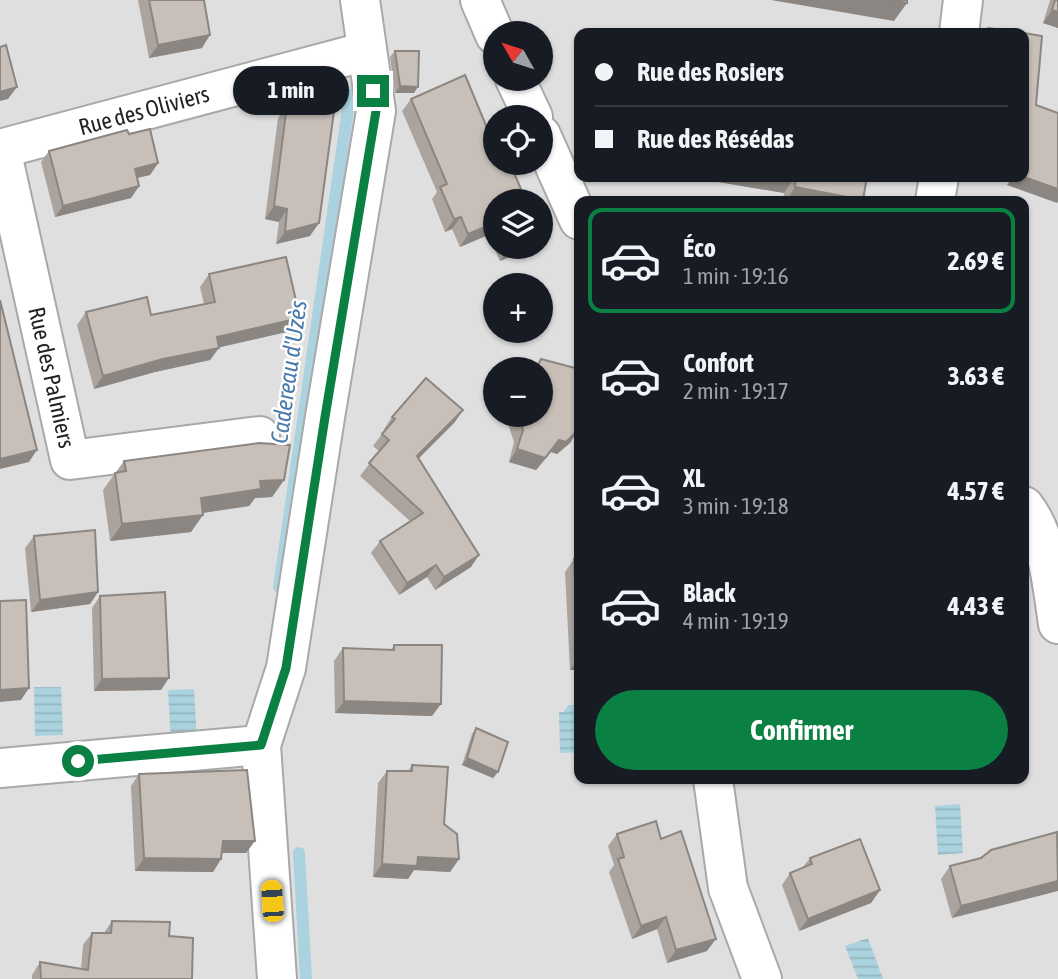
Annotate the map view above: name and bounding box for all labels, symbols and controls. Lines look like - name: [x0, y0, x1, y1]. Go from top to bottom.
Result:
- north arrow: [483, 21, 553, 91]
- map controls: [483, 21, 553, 427]
- text: Rue des Rosiers: [637, 57, 784, 87]
- callout: 1 min: [233, 66, 348, 116]
- route end: [357, 75, 389, 107]
- text: 1 min: [268, 77, 314, 103]
- street label: Rue des Oliviers: [76, 81, 212, 140]
- button: locate: [483, 105, 553, 175]
- text: Rue des Résédas: [637, 124, 794, 154]
- button: layers: [483, 189, 553, 259]
- icon: car: [599, 229, 662, 292]
- text: Éco: [683, 233, 716, 263]
- text: 2.69 €: [947, 246, 1004, 276]
- text: 1 min · 19:16: [683, 263, 789, 289]
- button: +: [483, 273, 553, 343]
- water label: Cadereau d'Uzès: [265, 299, 312, 445]
- street label: Rue des Palmiers: [23, 304, 80, 450]
- icon: car: [599, 344, 662, 407]
- text: Confort: [683, 348, 754, 378]
- button: −: [483, 357, 553, 427]
- text: 3.63 €: [947, 361, 1004, 391]
- text: 2 min · 19:17: [683, 378, 789, 404]
- icon: car: [599, 459, 662, 522]
- text: XL: [683, 463, 705, 493]
- text: 4.57 €: [947, 476, 1004, 506]
- text: 3 min · 19:18: [683, 493, 789, 519]
- icon: car: [599, 574, 662, 637]
- text: Black: [683, 578, 735, 608]
- text: 4.43 €: [947, 591, 1004, 621]
- text: 4 min · 19:19: [683, 608, 789, 634]
- button: Confirmer: [595, 690, 1008, 770]
- route start: [62, 745, 94, 777]
- car: [261, 879, 284, 923]

